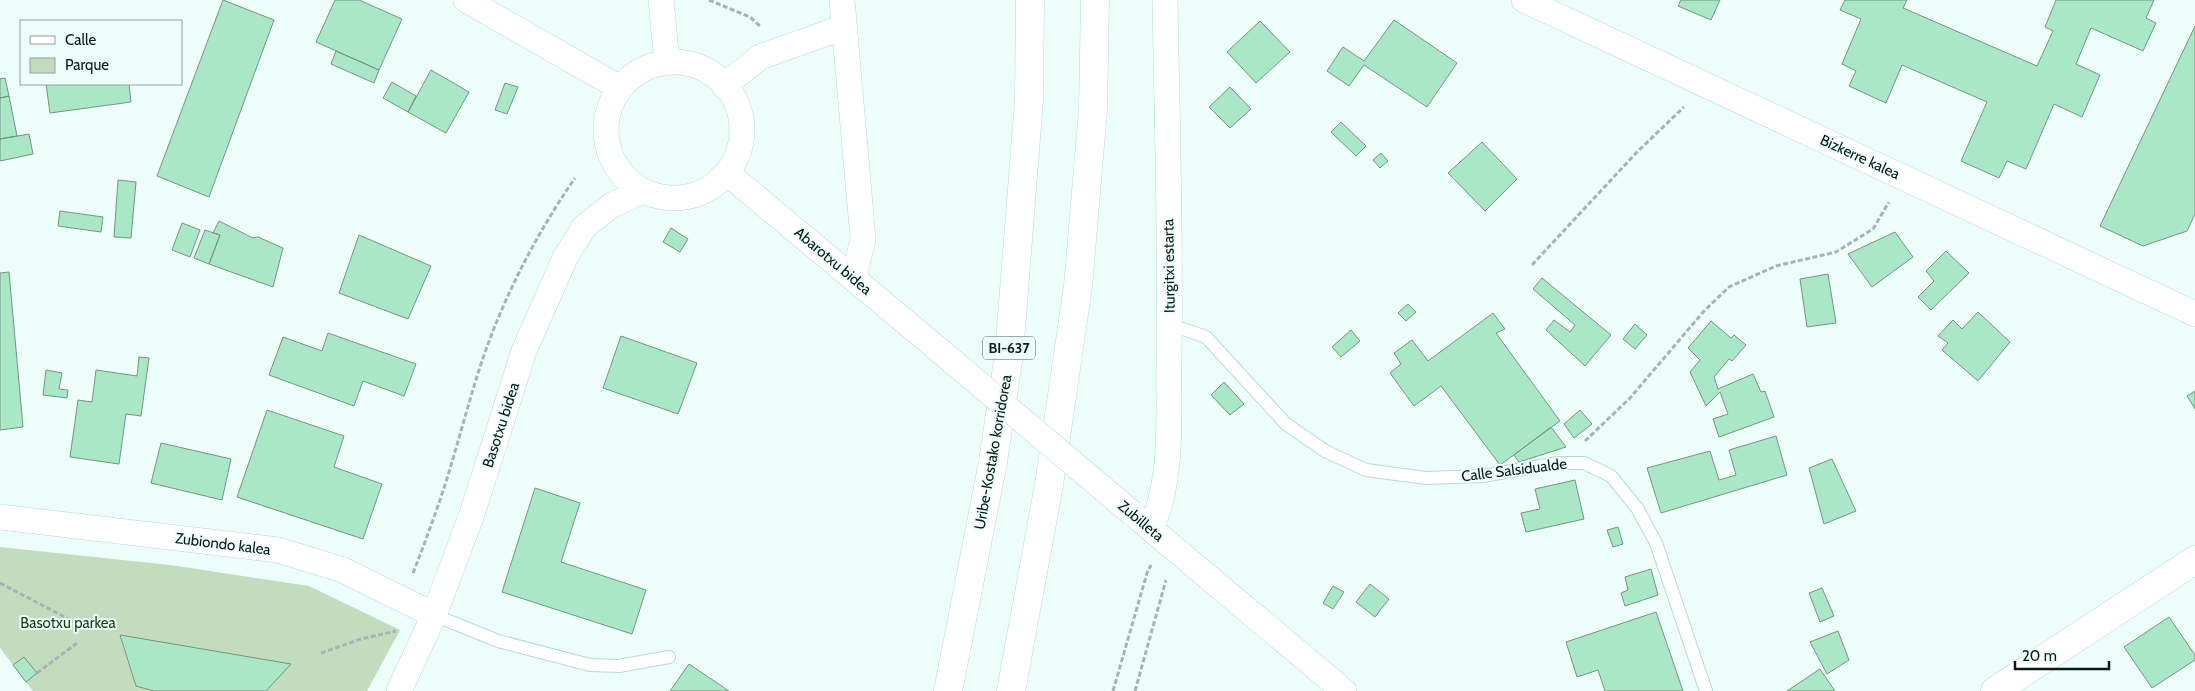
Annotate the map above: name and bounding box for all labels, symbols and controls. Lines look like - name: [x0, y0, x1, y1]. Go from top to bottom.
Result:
- legend: [20, 20, 182, 85]
- text: Calle: [65, 31, 96, 49]
- text: Parque: [65, 56, 109, 74]
- street label: Bizkerre kalea: [1817, 131, 1903, 184]
- street label: Iturgitxi estarta: [1159, 218, 1179, 313]
- street label: Abarotxu bidea: [791, 223, 876, 299]
- road number: BI-637: [983, 336, 1035, 359]
- street label: Uribe-Kostako korridorea: [971, 372, 1016, 531]
- street label: Basotxu bidea: [479, 379, 523, 470]
- street label: Calle Salsidualde: [1460, 455, 1568, 485]
- street label: Zubilleta: [1115, 497, 1168, 546]
- street label: Zubiondo kalea: [174, 529, 272, 559]
- park label: Basotxu parkea: [20, 614, 117, 632]
- scale bar: [2015, 638, 2109, 670]
- text: 20 m: [2022, 647, 2057, 665]

